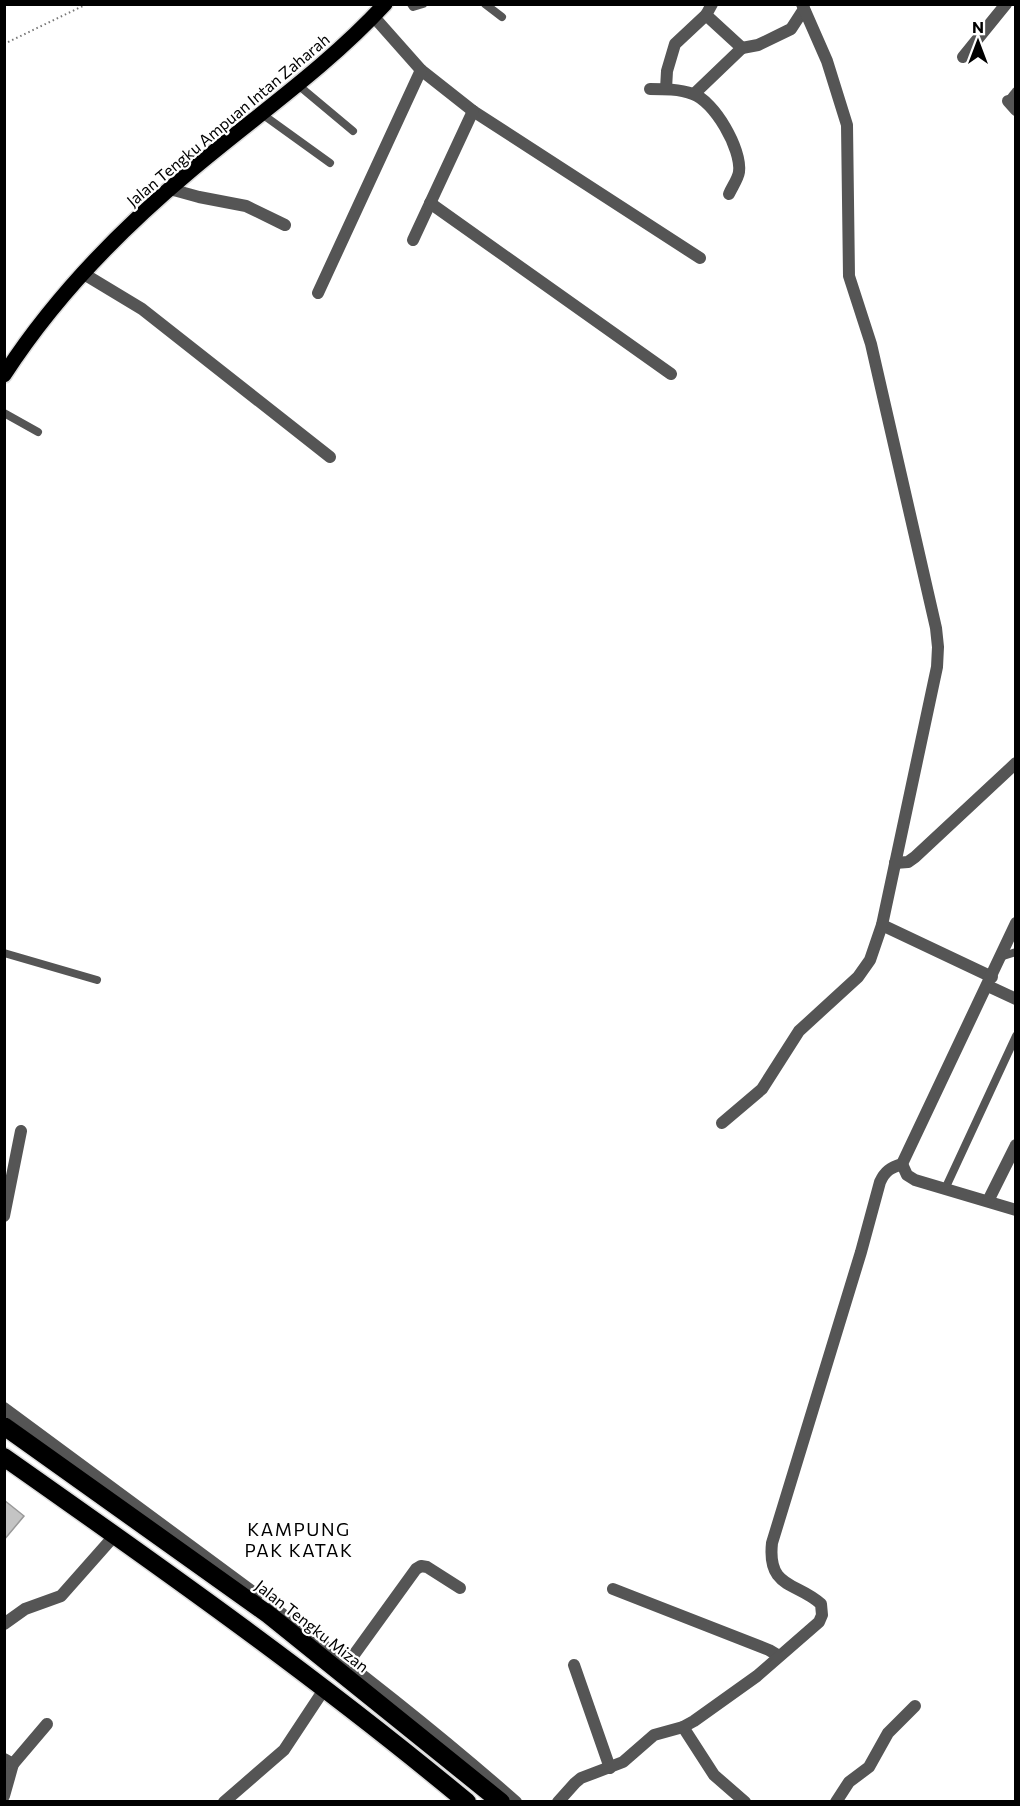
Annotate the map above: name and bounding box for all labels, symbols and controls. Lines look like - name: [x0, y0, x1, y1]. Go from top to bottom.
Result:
- north arrow: [948, 12, 1008, 72]
- text: N: [972, 17, 984, 36]
- street label: Jalan Tengku Ampuan Intan Zaharah: [122, 29, 333, 210]
- district label: KAMPUNG PAK KATAK: [244, 1518, 354, 1561]
- street label: Jalan Tengku Mizan: [252, 1575, 373, 1676]

